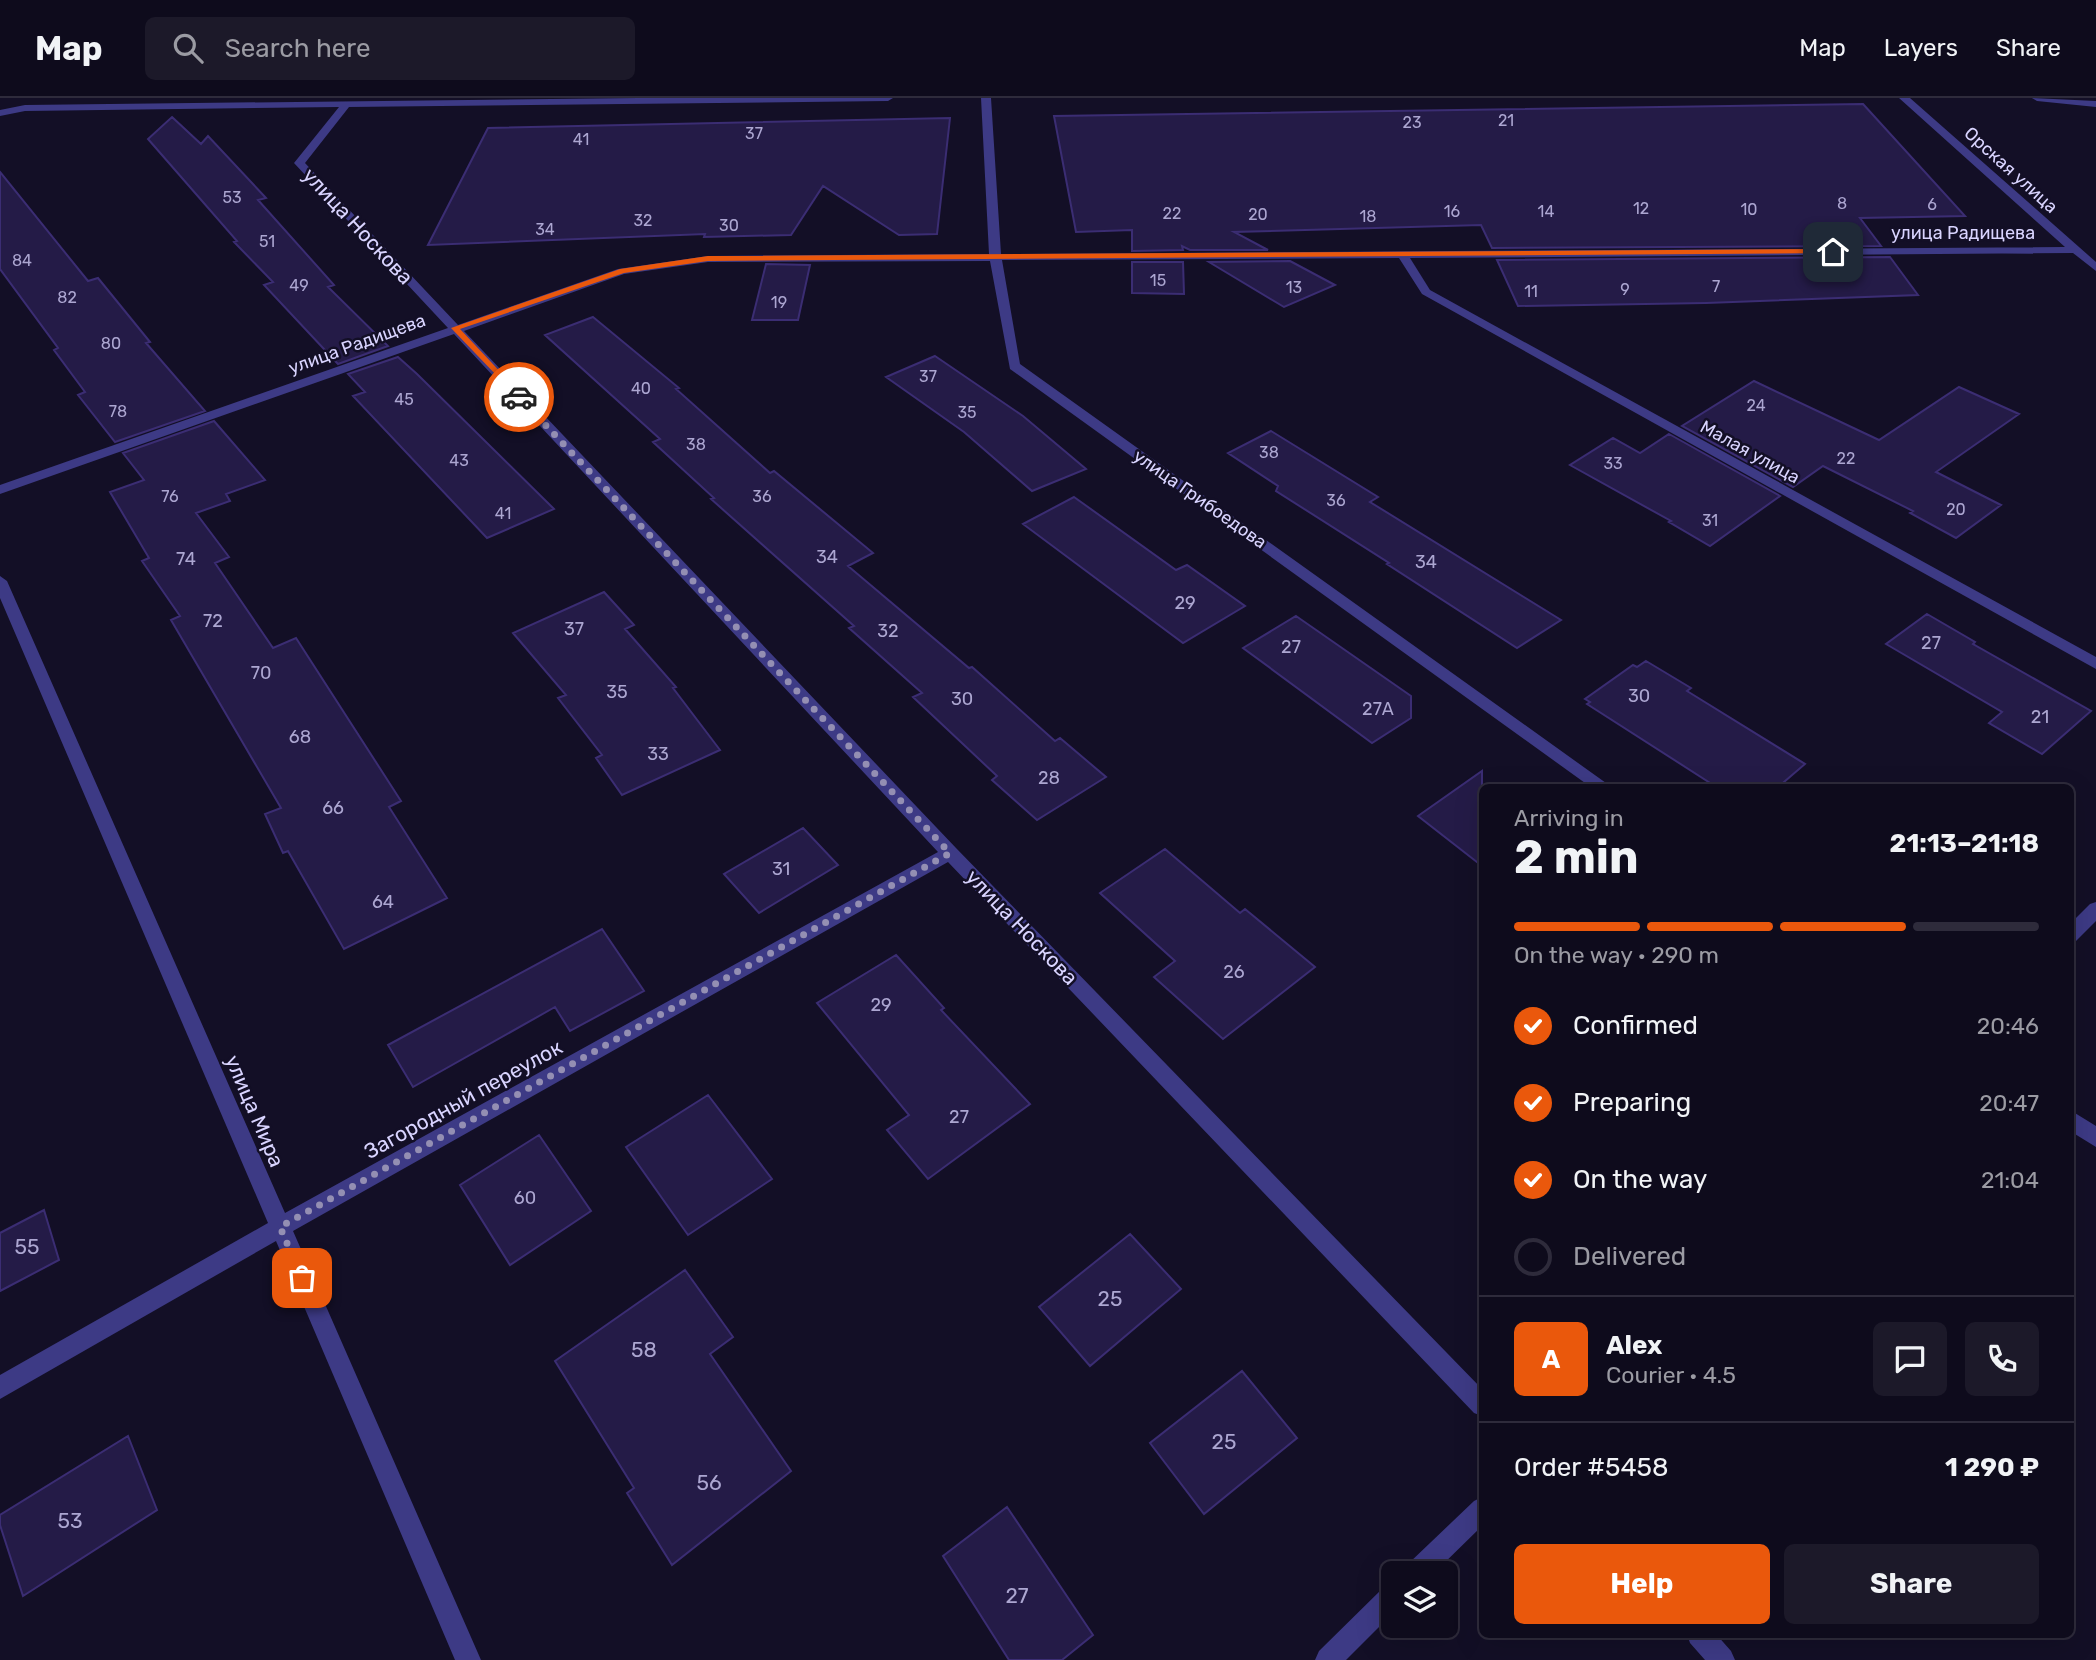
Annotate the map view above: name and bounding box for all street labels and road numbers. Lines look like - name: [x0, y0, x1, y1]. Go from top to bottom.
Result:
- street label: Орская улица: [1960, 122, 2062, 218]
- street label: улица Носкова: [298, 162, 418, 290]
- street label: улица Радищева: [1891, 222, 2035, 244]
- street label: улица Радищева: [285, 309, 429, 379]
- street label: Малая улица: [1696, 416, 1804, 488]
- street label: улица Грибоедова: [1129, 445, 1271, 553]
- street label: улица Носкова: [961, 864, 1083, 990]
- street label: Загородный переулок: [360, 1034, 566, 1164]
- street label: улица Мира: [220, 1051, 290, 1171]

